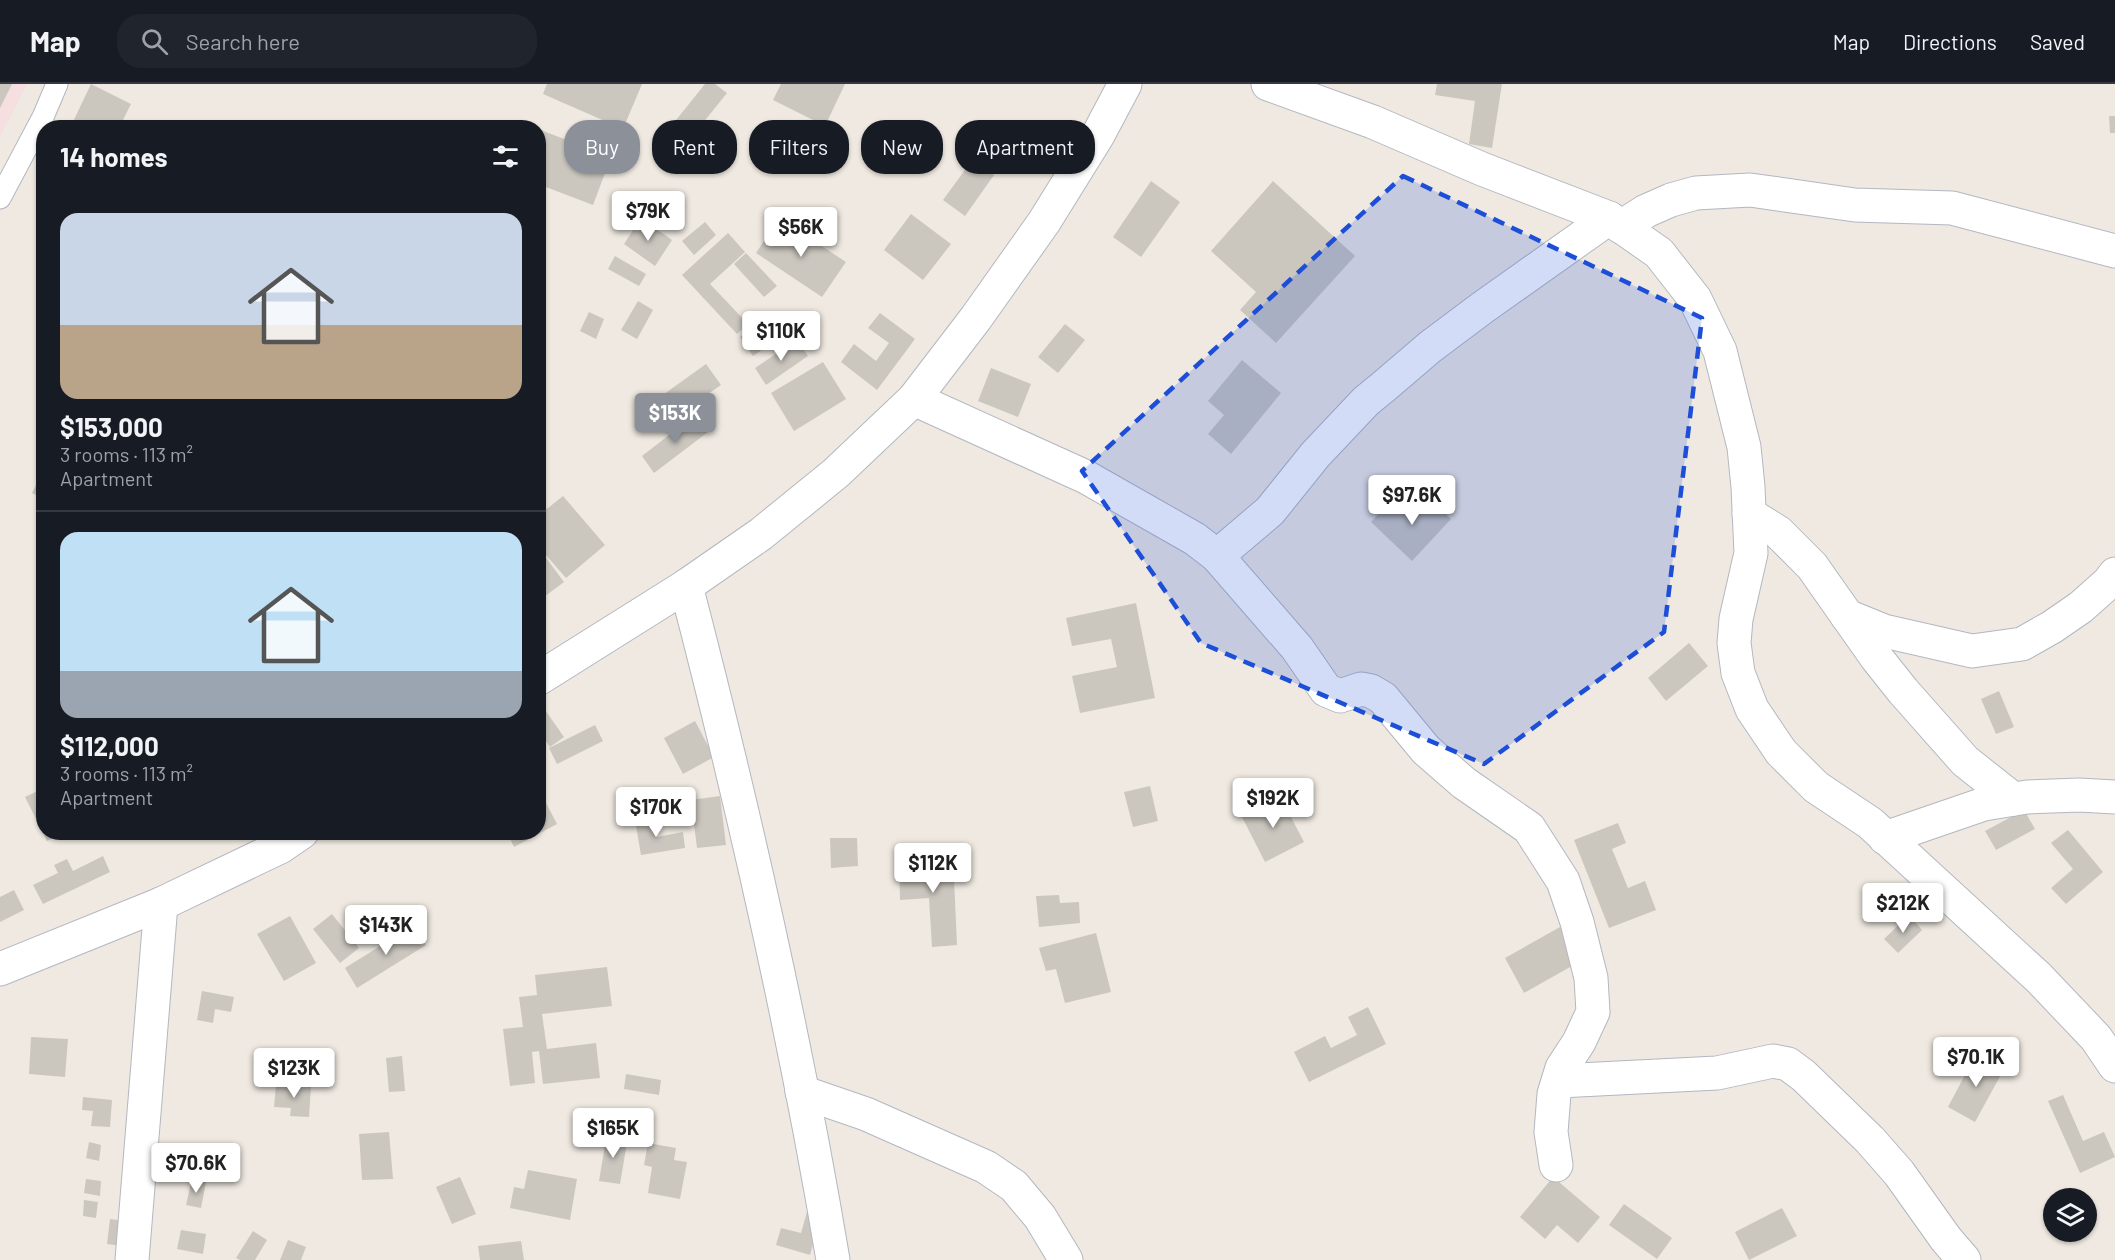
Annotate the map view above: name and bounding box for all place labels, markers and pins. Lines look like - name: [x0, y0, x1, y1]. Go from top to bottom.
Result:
- pin: $79K: [612, 191, 684, 242]
- pin: $56K: [765, 207, 837, 258]
- pin: $110K: [739, 311, 823, 362]
- pin: $153K: [633, 393, 717, 444]
- pin: $97.6K: [1363, 475, 1461, 526]
- pin: $192K: [1231, 778, 1315, 829]
- pin: $170K: [614, 787, 698, 838]
- pin: $112K: [891, 843, 975, 894]
- pin: $212K: [1861, 883, 1945, 934]
- pin: $143K: [344, 905, 428, 956]
- pin: $70.1K: [1927, 1037, 2025, 1088]
- pin: $123K: [252, 1048, 336, 1099]
- pin: $165K: [571, 1108, 655, 1159]
- pin: $70.6K: [147, 1143, 245, 1194]

